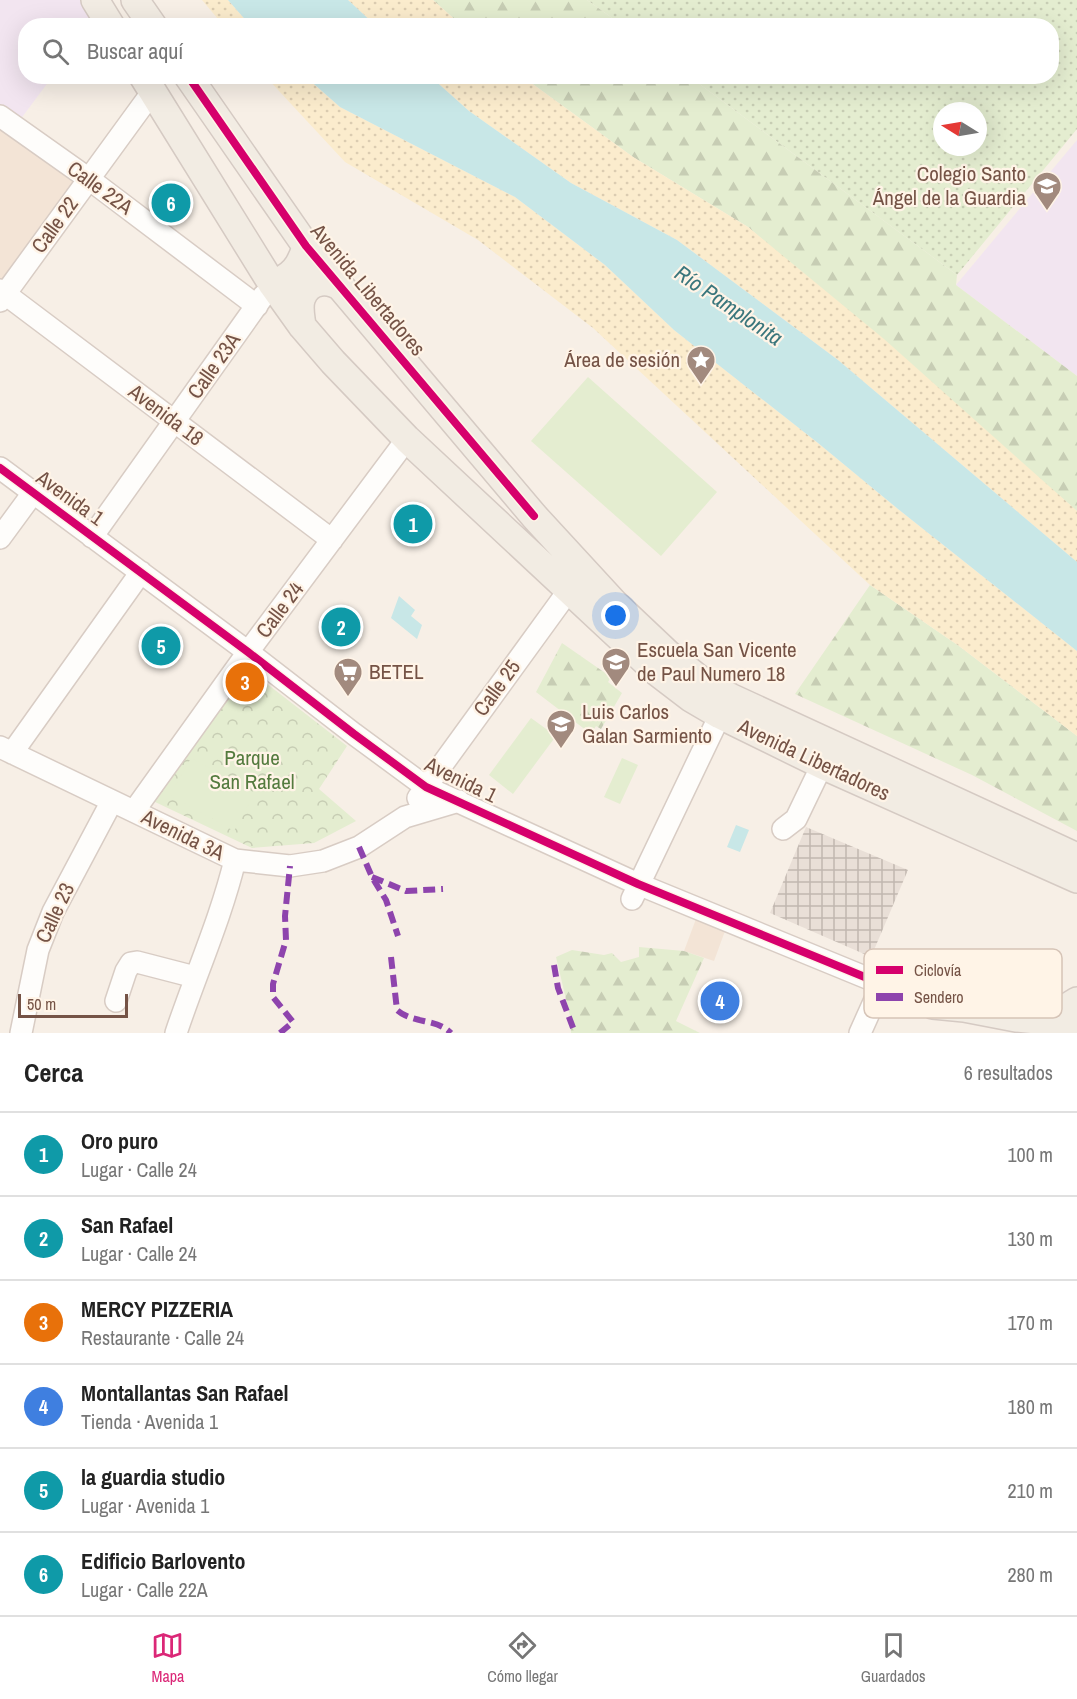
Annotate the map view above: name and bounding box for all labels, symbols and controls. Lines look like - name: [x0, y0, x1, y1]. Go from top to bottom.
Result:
- search box: [18, 18, 1059, 84]
- icon: search: [39, 35, 72, 68]
- text: Buscar aquí: [87, 36, 183, 66]
- north arrow: [933, 102, 987, 156]
- street label: Calle 22A: [62, 154, 139, 222]
- place label: Colegio Santo Ángel de la Guardia: [872, 159, 1026, 212]
- school or university icon: Colegio Santo Ángel de la Guardia: [1031, 170, 1063, 212]
- pin: 6: [152, 180, 190, 226]
- street label: Calle 22: [24, 191, 85, 259]
- street label: Avenida Libertadores: [304, 217, 432, 362]
- water label: Río Pamplonita: [669, 258, 789, 352]
- street label: Calle 23A: [180, 326, 247, 405]
- place icon: Área de sesión: [685, 344, 717, 386]
- place label: Área de sesión: [563, 345, 680, 374]
- street label: Avenida 18: [122, 376, 210, 452]
- street label: Avenida 1: [30, 463, 110, 532]
- pin: 1: [394, 502, 432, 546]
- street label: Calle 24: [249, 575, 310, 644]
- your location: [601, 601, 630, 630]
- pin: 2: [322, 604, 360, 650]
- pin: 5: [142, 624, 180, 668]
- place label: Escuela San Vicente de Paul Numero 18: [637, 635, 797, 688]
- school or university icon: Escuela San Vicente de Paul Numero 18: [600, 646, 632, 688]
- street label: Calle 25: [466, 654, 527, 722]
- supermarket icon: BETEL: [332, 656, 364, 698]
- place label: BETEL: [369, 657, 424, 686]
- pin: 3: [226, 660, 264, 704]
- place label: Luis Carlos Galan Sarmiento: [582, 697, 712, 750]
- school or university icon: Luis Carlos Galan Sarmiento: [545, 708, 577, 750]
- street label: Avenida Libertadores: [733, 711, 895, 807]
- park label: Parque San Rafael: [209, 743, 295, 796]
- street label: Avenida 1: [419, 749, 503, 810]
- street label: Avenida 3A: [136, 802, 230, 867]
- street label: Calle 23: [28, 878, 81, 948]
- legend: [864, 949, 1062, 1018]
- text: Ciclovía: [914, 959, 962, 981]
- pin: 4: [700, 978, 740, 1024]
- text: Sendero: [914, 986, 964, 1008]
- scale bar: [18, 991, 128, 1019]
- text: 50 m: [27, 993, 56, 1015]
- text: Cerca: [24, 1055, 83, 1090]
- text: 6 resultados: [964, 1059, 1053, 1086]
- text: Oro puro: [81, 1126, 158, 1156]
- text: 1: [39, 1141, 48, 1168]
- text: 100 m: [1007, 1141, 1053, 1168]
- text: Lugar · Calle 24: [81, 1156, 197, 1183]
- text: San Rafael: [81, 1210, 173, 1240]
- text: 2: [39, 1225, 48, 1252]
- text: 130 m: [1007, 1225, 1053, 1252]
- text: Lugar · Calle 24: [81, 1240, 197, 1267]
- text: MERCY PIZZERIA: [81, 1294, 233, 1324]
- text: 3: [39, 1309, 48, 1336]
- text: 170 m: [1007, 1309, 1053, 1336]
- text: Restaurante · Calle 24: [81, 1324, 244, 1351]
- text: Montallantas San Rafael: [81, 1378, 289, 1408]
- text: 4: [39, 1393, 48, 1420]
- text: 180 m: [1007, 1393, 1053, 1420]
- text: Tienda · Avenida 1: [81, 1408, 218, 1435]
- text: la guardia studio: [81, 1462, 225, 1492]
- text: 5: [39, 1477, 48, 1504]
- text: 210 m: [1007, 1477, 1053, 1504]
- text: Lugar · Avenida 1: [81, 1492, 209, 1519]
- text: Edificio Barlovento: [81, 1546, 245, 1576]
- text: 6: [39, 1561, 48, 1588]
- text: 280 m: [1007, 1561, 1053, 1588]
- text: Lugar · Calle 22A: [81, 1576, 208, 1603]
- tab: Mapa: [151, 1629, 184, 1687]
- tab: Cómo llegar: [487, 1629, 558, 1687]
- tab: Guardados: [861, 1629, 926, 1687]

